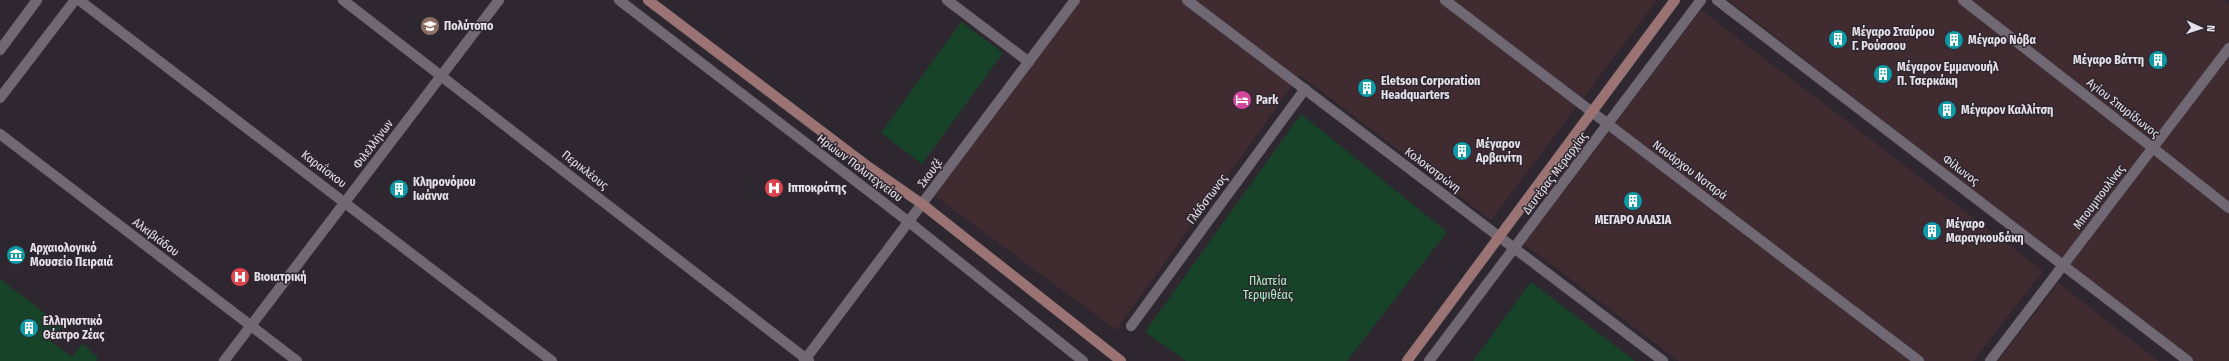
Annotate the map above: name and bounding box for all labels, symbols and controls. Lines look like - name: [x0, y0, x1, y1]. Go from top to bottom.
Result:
- north arrow: [2181, 8, 2221, 48]
- school or university icon: Πολύτοπο: [419, 15, 441, 37]
- place label: Πολύτοπο: [444, 18, 494, 33]
- place label: Μέγαρο Σταύρου Γ. Ρούσσου: [1852, 24, 1935, 53]
- text: N: [2204, 25, 2217, 32]
- building icon: Μέγαρο Σταύρου Γ. Ρούσσου: [1827, 28, 1849, 50]
- building icon: Μέγαρο Νόβα: [1943, 29, 1965, 51]
- place label: Μέγαρο Νόβα: [1968, 32, 2036, 47]
- building icon: Μέγαρο Βάττη: [2147, 49, 2169, 71]
- place label: Μέγαρο Βάττη: [2073, 52, 2144, 67]
- place label: Μέγαρον Εμμανουήλ Π. Τσερκάκη: [1897, 59, 2000, 88]
- building icon: Μέγαρον Εμμανουήλ Π. Τσερκάκη: [1872, 63, 1894, 85]
- place label: Eletson Corporation Headquarters: [1381, 74, 1480, 102]
- street label: Αγίου Σπυρίδωνος: [2084, 75, 2162, 141]
- building icon: Eletson Corporation Headquarters: [1356, 77, 1378, 99]
- hotel icon: Park: [1231, 89, 1253, 111]
- place label: Park: [1256, 93, 1279, 107]
- building icon: Μέγαρον Καλλίτση: [1936, 99, 1958, 121]
- place label: Μέγαρον Καλλίτση: [1961, 102, 2053, 117]
- street label: Φιλελλήνων: [350, 116, 396, 171]
- street label: Δευτέρας Μεραρχίας: [1519, 129, 1591, 217]
- street label: Ηρώων Πολυτεχνείου: [814, 131, 906, 205]
- place label: Μέγαρον Αρβανίτη: [1475, 136, 1522, 165]
- street label: Ναυάρχου Νοταρά: [1650, 137, 1730, 203]
- building icon: Μέγαρον Αρβανίτη: [1451, 140, 1473, 162]
- street label: Κολοκοτρώνη: [1402, 144, 1464, 196]
- street label: Καραΐσκου: [299, 147, 350, 190]
- street label: Περικλέους: [559, 148, 611, 192]
- street label: Φίλωνος: [1940, 152, 1982, 188]
- street label: Σκουζέ: [915, 156, 945, 190]
- street label: Μπουμπουλίνας: [2070, 162, 2128, 232]
- street label: Γλάδστωνος: [1184, 171, 1230, 227]
- place label: Κληρονόμου Ιωάννα: [413, 174, 476, 203]
- hospital icon: Ιπποκράτης: [763, 177, 785, 199]
- building icon: Κληρονόμου Ιωάννα: [388, 178, 410, 200]
- place label: Ιπποκράτης: [788, 180, 847, 195]
- building icon: ΜΕΓΑΡΟ ΑΛΑΣΙΑ: [1622, 190, 1644, 212]
- place label: ΜΕΓΑΡΟ ΑΛΑΣΙΑ: [1595, 213, 1672, 227]
- street label: Αλκιβιάδου: [130, 215, 182, 259]
- place label: Μέγαρο Μαραγκουδάκη: [1946, 216, 2024, 245]
- building icon: Μέγαρο Μαραγκουδάκη: [1921, 220, 1943, 242]
- place label: Αρχαιολογικό Μουσείο Πειραιά: [29, 240, 114, 269]
- museum icon: Αρχαιολογικό Μουσείο Πειραιά: [5, 244, 27, 266]
- hospital icon: Βιοιατρική: [229, 266, 251, 288]
- place label: Βιοιατρική: [254, 270, 307, 284]
- park label: Πλατεία Τερψιθέας: [1243, 274, 1293, 302]
- place label: Ελληνιστικό Θέατρο Ζέας: [43, 313, 105, 342]
- building icon: Ελληνιστικό Θέατρο Ζέας: [18, 317, 40, 339]

